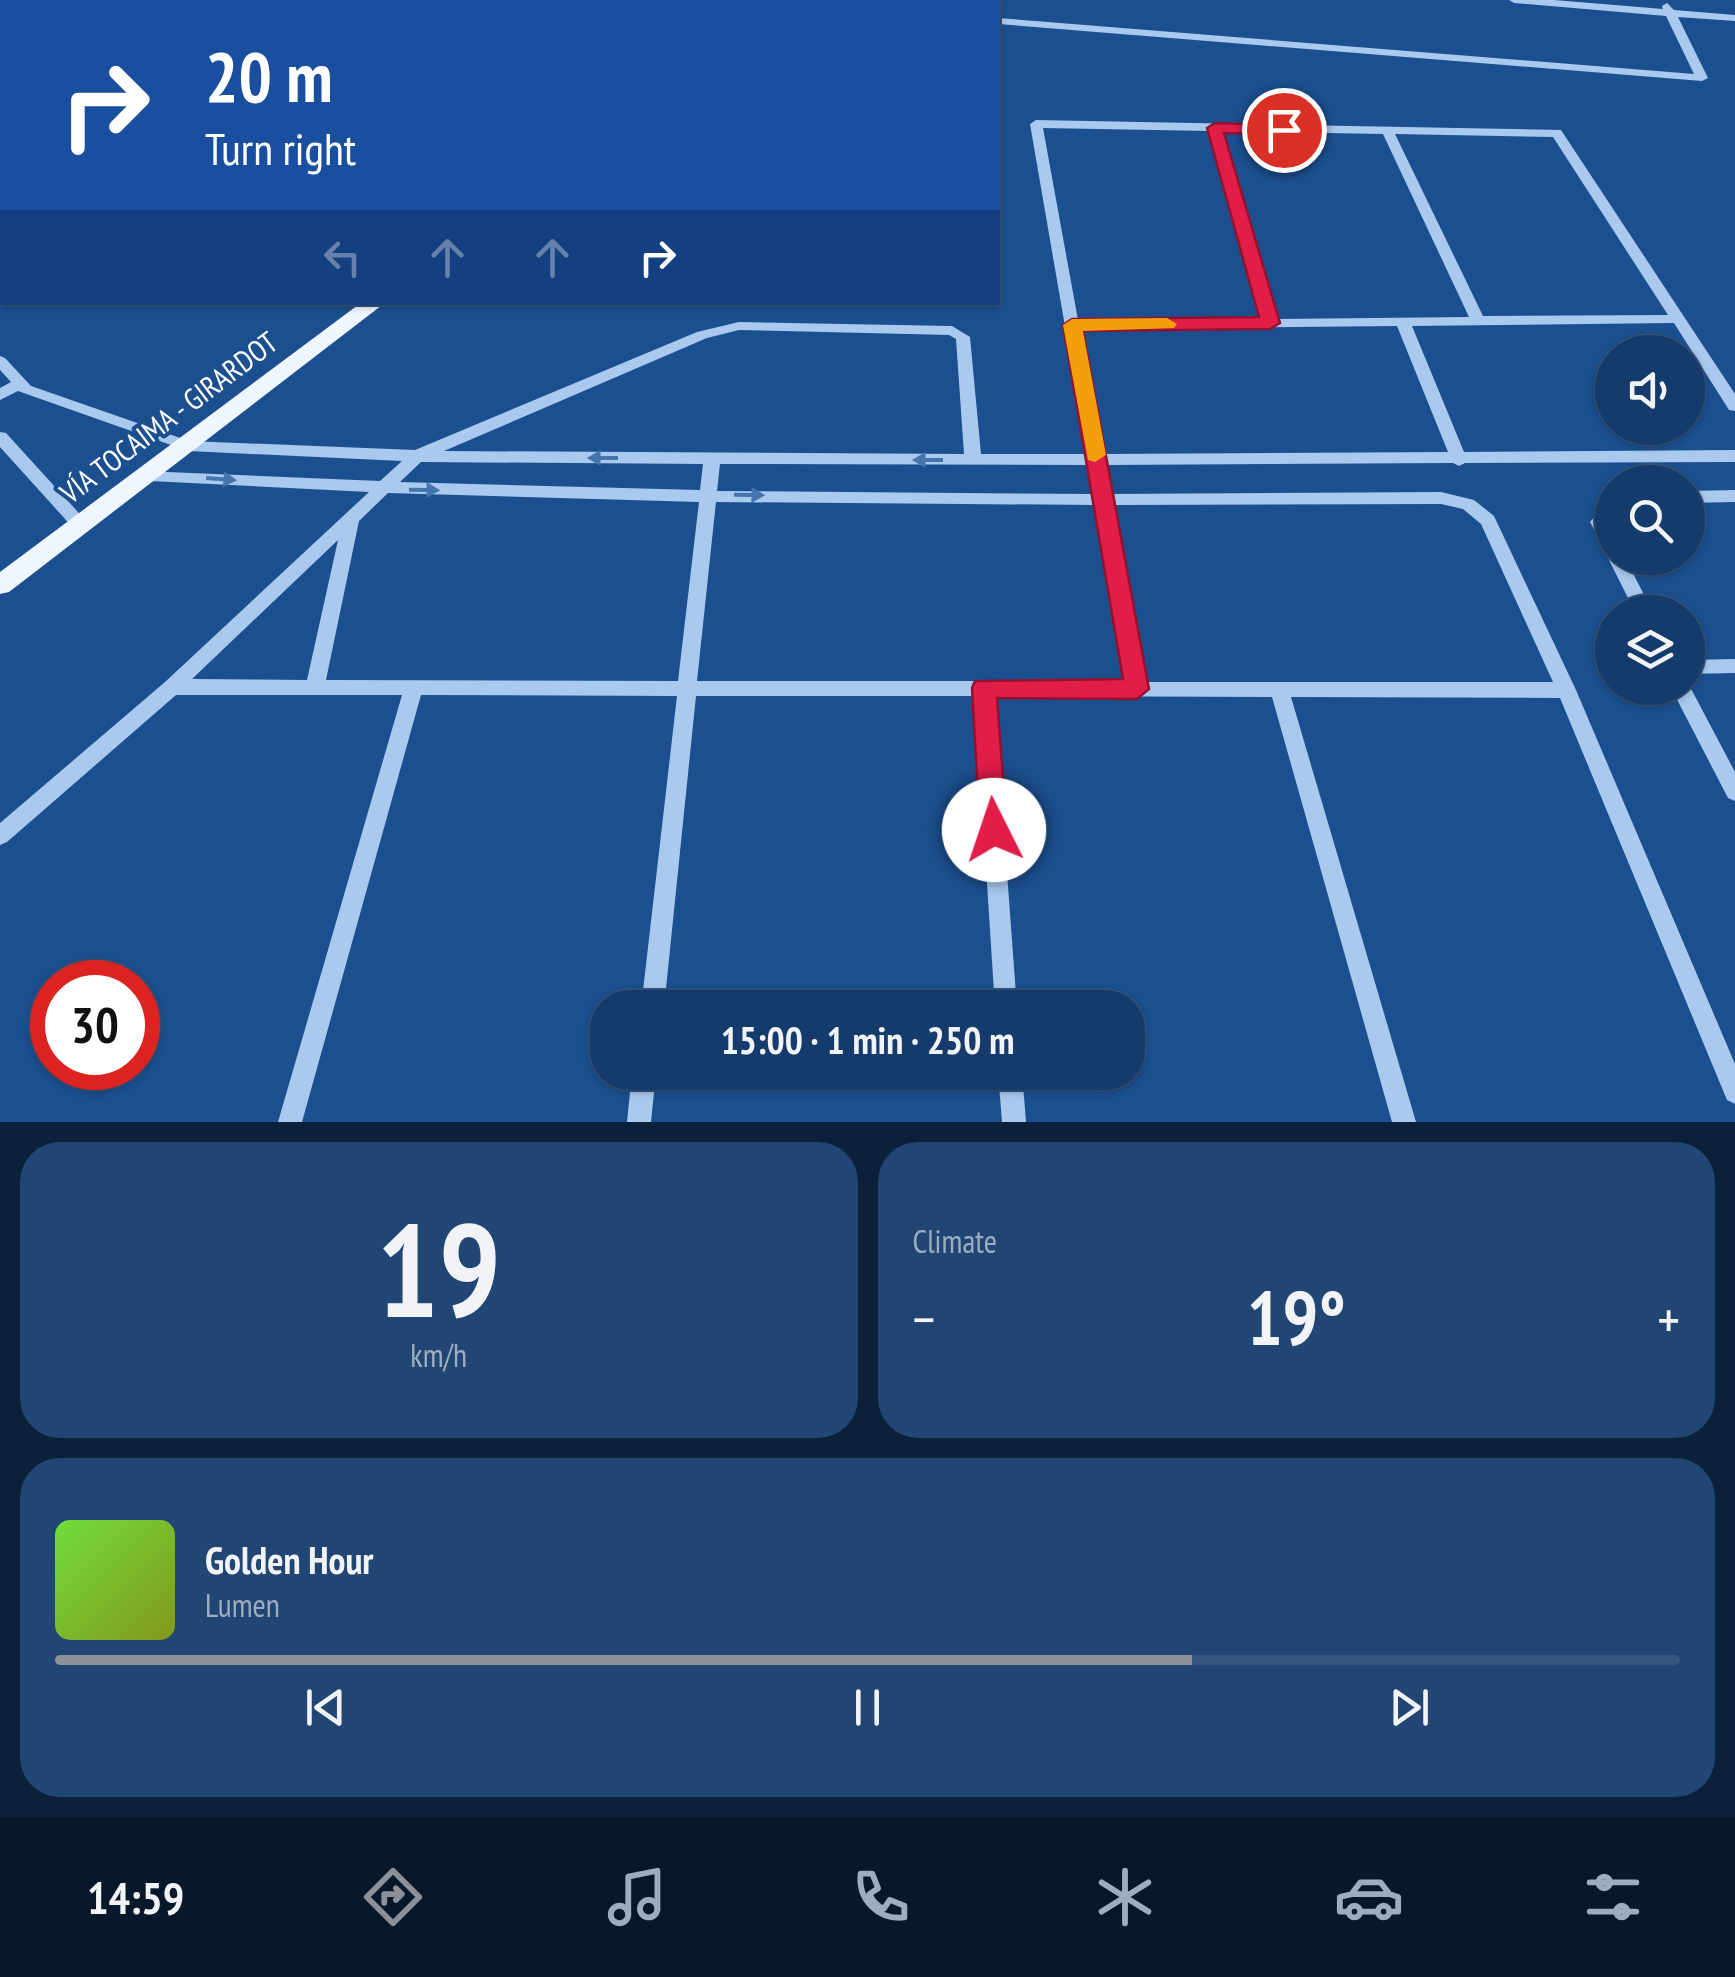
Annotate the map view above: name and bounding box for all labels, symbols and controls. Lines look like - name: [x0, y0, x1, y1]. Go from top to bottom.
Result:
- text: 20 m: [205, 31, 333, 121]
- icon: right: [40, 40, 170, 170]
- pin: [1242, 88, 1327, 173]
- icon: arrive: [1257, 103, 1312, 158]
- text: Turn right: [205, 119, 356, 177]
- icon: left: [315, 230, 370, 285]
- icon: ahead: [420, 230, 475, 285]
- icon: ahead: [525, 230, 580, 285]
- icon: right: [630, 230, 685, 285]
- street label: VÍA TOCAIMA - GIRARDOT: [51, 322, 285, 512]
- map controls: [1595, 335, 1705, 705]
- button: sound: [1595, 335, 1705, 445]
- one-way arrow: [587, 449, 619, 465]
- one-way arrow: [912, 452, 944, 468]
- button: search: [1595, 465, 1705, 575]
- one-way arrow: [205, 471, 237, 487]
- one-way arrow: [409, 482, 441, 498]
- one-way arrow: [734, 487, 766, 503]
- button: layers: [1595, 595, 1705, 705]
- position arrow: [942, 778, 1046, 882]
- speed limit sign: 30: [30, 960, 160, 1090]
- text: 15:00 · 1 min · 250 m: [721, 1015, 1014, 1064]
- text: 19: [377, 1185, 501, 1353]
- text: Climate: [913, 1220, 997, 1262]
- text: 19°: [1247, 1269, 1346, 1366]
- text: −: [913, 1283, 935, 1354]
- text: +: [1657, 1283, 1680, 1354]
- text: km/h: [410, 1334, 467, 1376]
- text: Golden Hour: [205, 1535, 374, 1584]
- text: Lumen: [205, 1584, 280, 1626]
- icon: previous: [298, 1680, 353, 1735]
- icon: pause: [840, 1680, 895, 1735]
- icon: next: [1382, 1680, 1437, 1735]
- icon: directions: [358, 1862, 428, 1932]
- icon: music: [602, 1862, 672, 1932]
- icon: phone: [846, 1862, 916, 1932]
- icon: climate: [1090, 1862, 1160, 1932]
- icon: car: [1334, 1862, 1404, 1932]
- icon: filters: [1578, 1862, 1648, 1932]
- text: 14:59: [87, 1868, 184, 1926]

